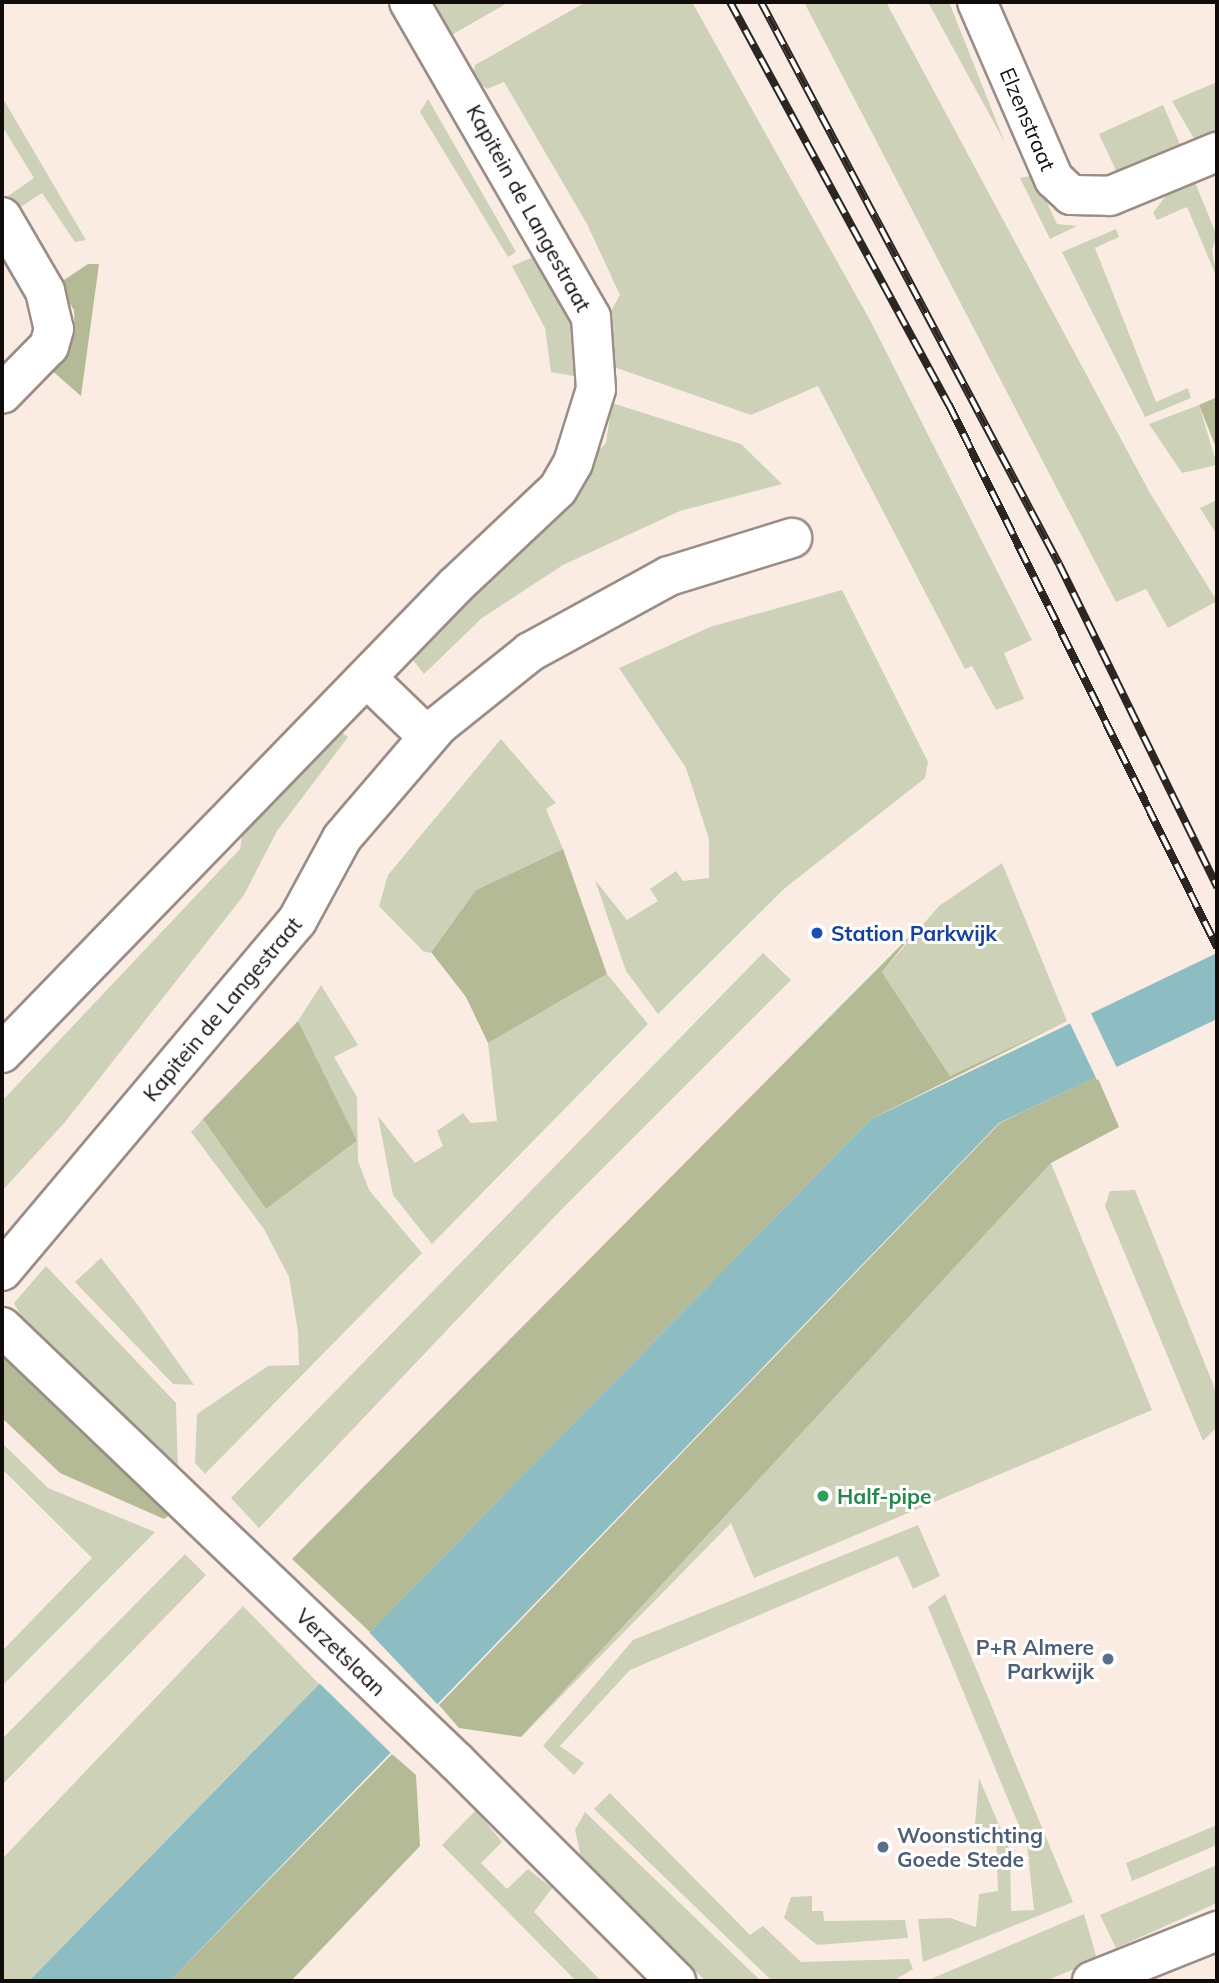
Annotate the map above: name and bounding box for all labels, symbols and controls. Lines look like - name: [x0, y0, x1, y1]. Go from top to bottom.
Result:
- street label: Elzenstraat: [995, 64, 1061, 174]
- street label: Kapitein de Langestraat: [462, 100, 596, 316]
- street label: Kapitein de Langestraat: [138, 912, 306, 1106]
- place label: Station Parkwijk: [831, 920, 997, 946]
- marker: Station Parkwijk: [809, 925, 825, 941]
- place label: Half-pipe: [837, 1483, 932, 1509]
- marker: Half-pipe: [815, 1488, 831, 1504]
- street label: Verzetslaan: [291, 1603, 391, 1701]
- place label: P+R Almere Parkwijk: [976, 1634, 1094, 1684]
- marker: P+R Almere Parkwijk: [1100, 1651, 1116, 1667]
- place label: Woonstichting Goede Stede: [897, 1822, 1043, 1872]
- marker: Woonstichting Goede Stede: [875, 1839, 891, 1855]

